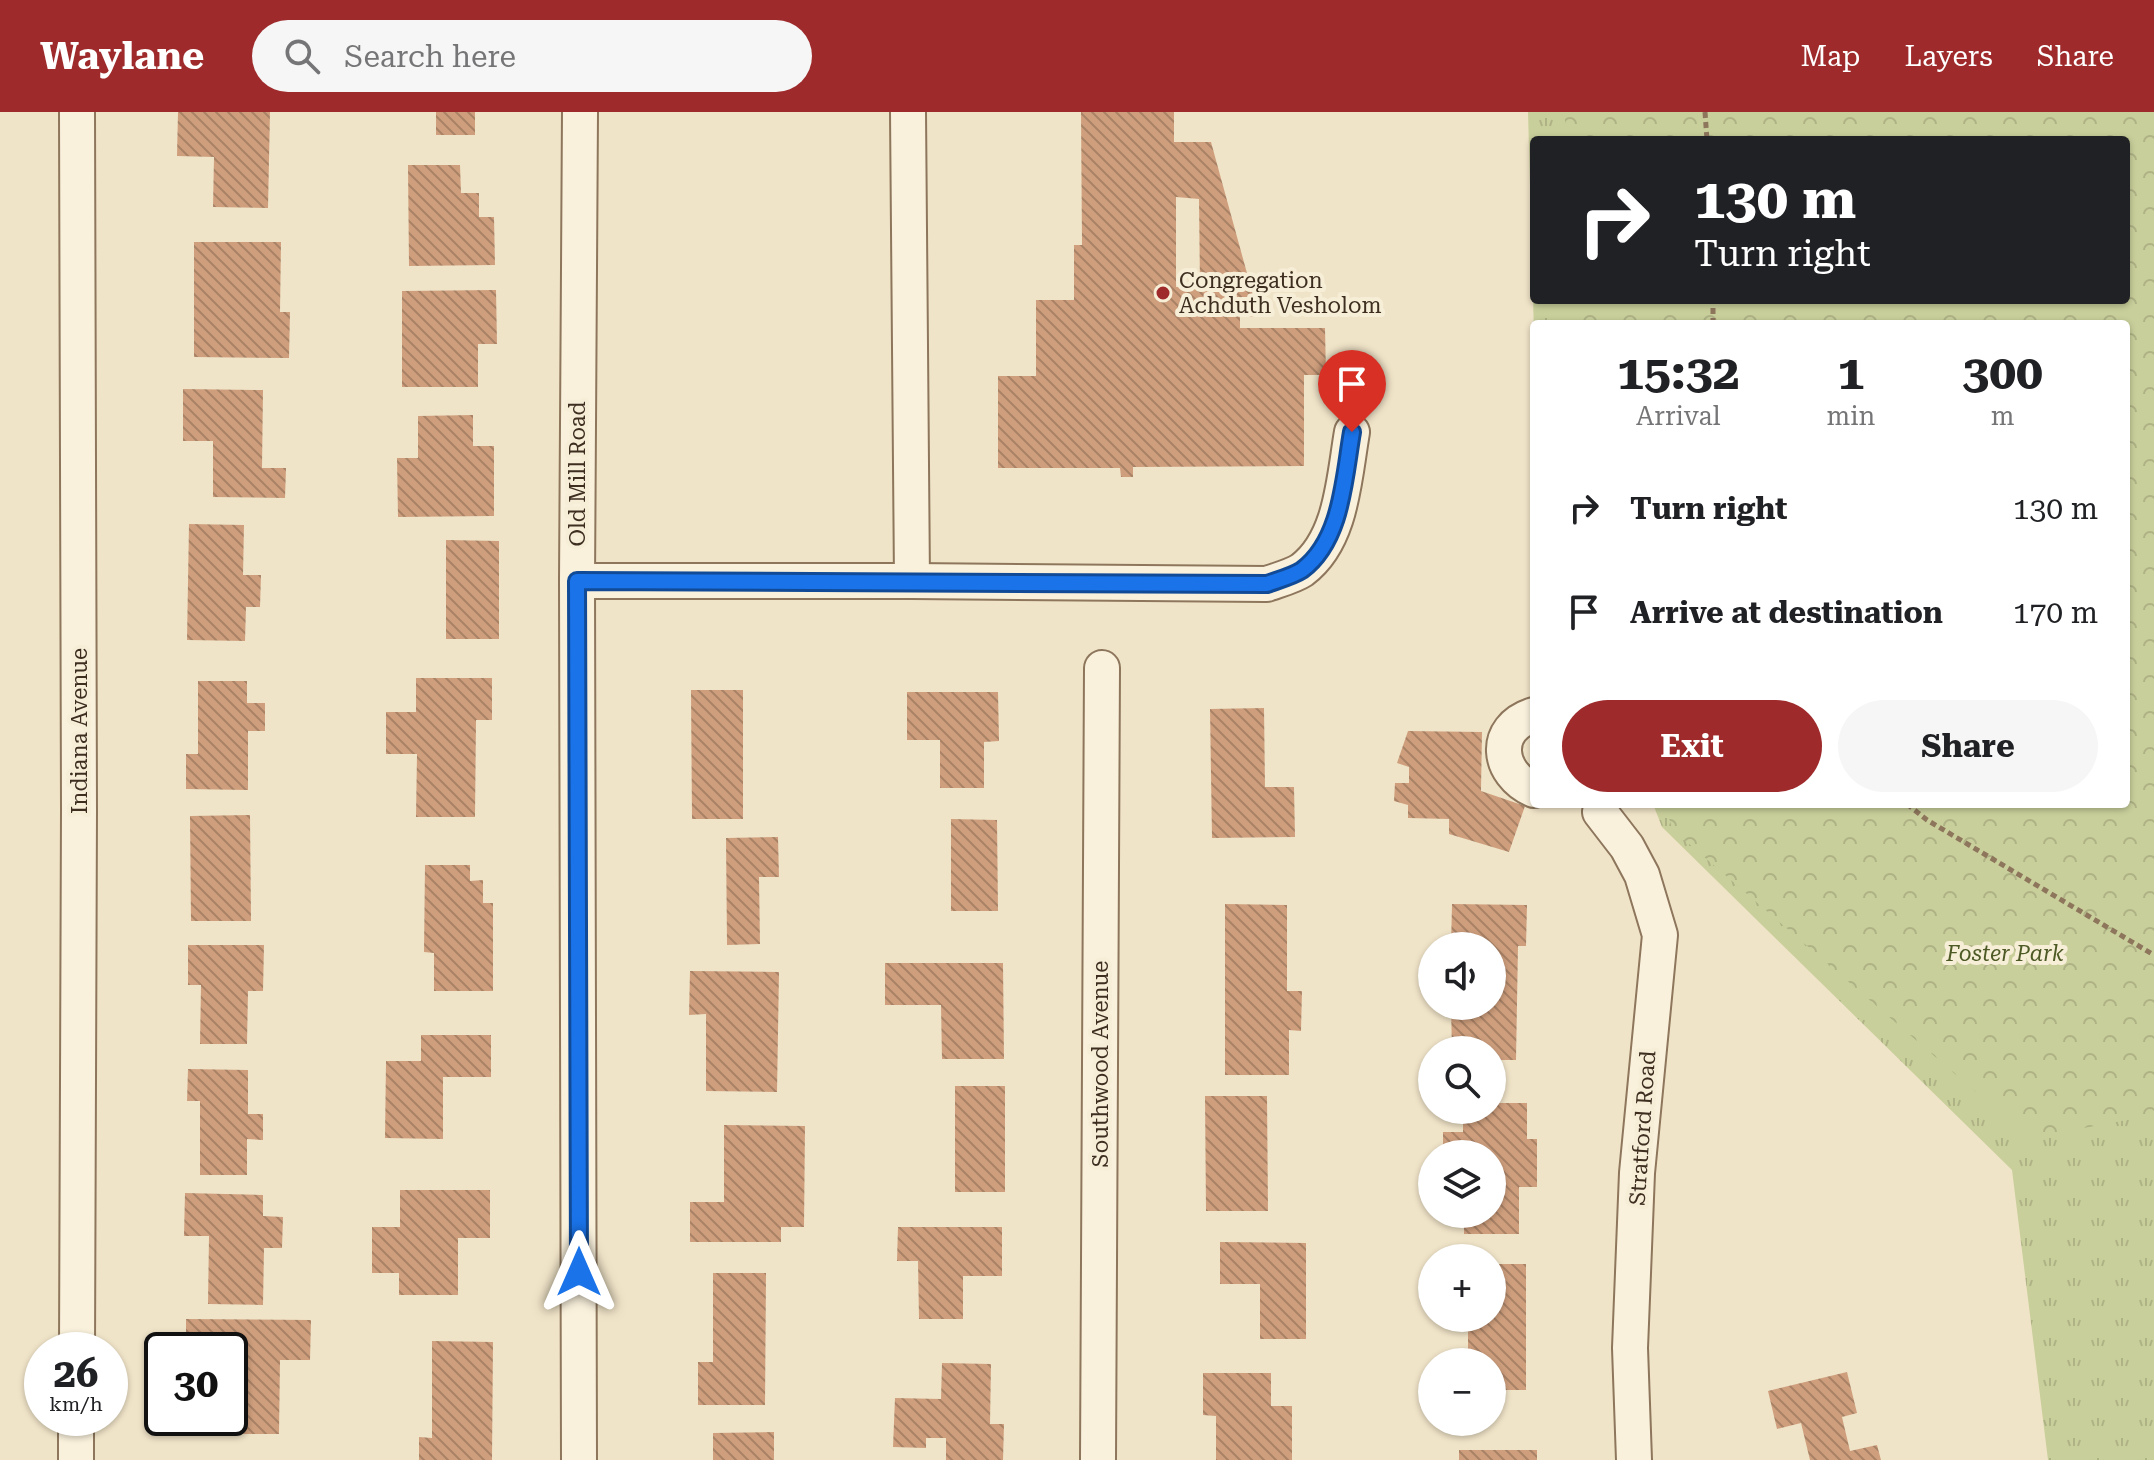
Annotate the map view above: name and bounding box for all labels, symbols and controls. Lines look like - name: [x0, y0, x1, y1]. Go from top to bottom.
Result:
- search box: [252, 20, 812, 92]
- text: Waylane: [40, 34, 204, 78]
- icon: search: [280, 34, 324, 78]
- text: Search here: [344, 39, 516, 74]
- text: Map: [1801, 40, 1860, 73]
- text: Layers: [1904, 40, 1993, 73]
- text: Share: [2037, 40, 2114, 73]
- text: 130 m: [1694, 166, 1856, 232]
- icon: right: [1562, 168, 1666, 272]
- text: Turn right: [1694, 233, 1871, 275]
- place label: Congregation Achduth Vesholom: [1179, 268, 1382, 318]
- marker: Congregation Achduth Vesholom: [1154, 284, 1172, 302]
- text: 15:32: [1617, 345, 1740, 401]
- text: 1: [1837, 345, 1864, 401]
- text: 300: [1962, 345, 2043, 401]
- pin: [1318, 350, 1386, 432]
- icon: arrive: [1330, 362, 1374, 406]
- street label: Old Mill Road: [565, 401, 590, 547]
- text: Arrival: [1636, 401, 1721, 431]
- text: min: [1827, 401, 1875, 431]
- text: m: [1991, 401, 2015, 431]
- icon: right: [1562, 486, 1606, 530]
- text: Turn right: [1630, 491, 1787, 526]
- text: 130 m: [2013, 491, 2098, 526]
- icon: arrive: [1562, 590, 1606, 634]
- text: Arrive at destination: [1630, 595, 1943, 630]
- text: 170 m: [2013, 595, 2098, 630]
- street label: Indiana Avenue: [67, 648, 92, 814]
- button: Exit: [1562, 700, 1822, 792]
- button: Share: [1838, 700, 2098, 792]
- map controls: [1418, 932, 1506, 1436]
- button: sound: [1418, 932, 1506, 1020]
- park label: Foster Park: [1945, 941, 2064, 966]
- street label: Southwood Avenue: [1088, 961, 1113, 1167]
- button: search: [1418, 1036, 1506, 1124]
- street label: Stratford Road: [1625, 1050, 1660, 1206]
- button: layers: [1418, 1140, 1506, 1228]
- position arrow: [537, 1230, 621, 1314]
- button: +: [1418, 1244, 1506, 1332]
- speed limit sign: 30: [144, 1332, 248, 1436]
- button: −: [1418, 1348, 1506, 1436]
- text: 26: [54, 1350, 98, 1397]
- text: km/h: [49, 1392, 103, 1416]

